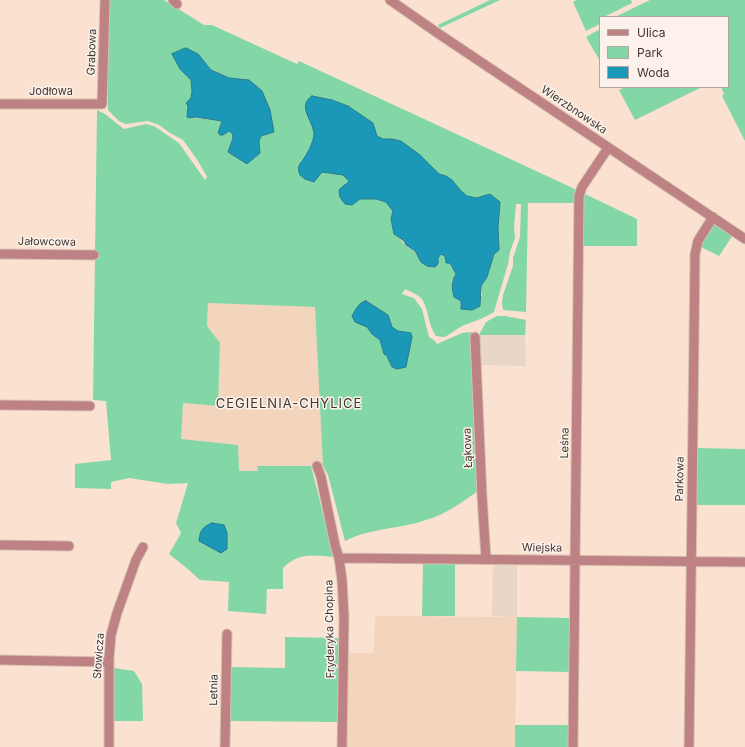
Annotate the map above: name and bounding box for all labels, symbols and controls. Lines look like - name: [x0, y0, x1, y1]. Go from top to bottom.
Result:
- legend: [599, 16, 729, 88]
- text: Ulica: [637, 25, 665, 40]
- street label: Grabowa: [85, 28, 99, 76]
- text: Park: [637, 45, 663, 60]
- text: Woda: [637, 65, 670, 80]
- street label: Wierzbnowska: [538, 83, 610, 137]
- street label: Jodłowa: [29, 85, 73, 99]
- street label: Jałowcowa: [18, 235, 76, 249]
- district label: CEGIELNIA-CHYLICE: [216, 396, 362, 412]
- street label: Leśna: [558, 427, 572, 459]
- street label: Łąkowa: [461, 428, 475, 468]
- street label: Parkowa: [673, 456, 687, 502]
- street label: Wiejska: [522, 541, 562, 555]
- street label: Fryderyka Chopina: [323, 580, 337, 678]
- street label: Słowicza: [91, 633, 107, 679]
- street label: Letnia: [207, 674, 221, 706]

